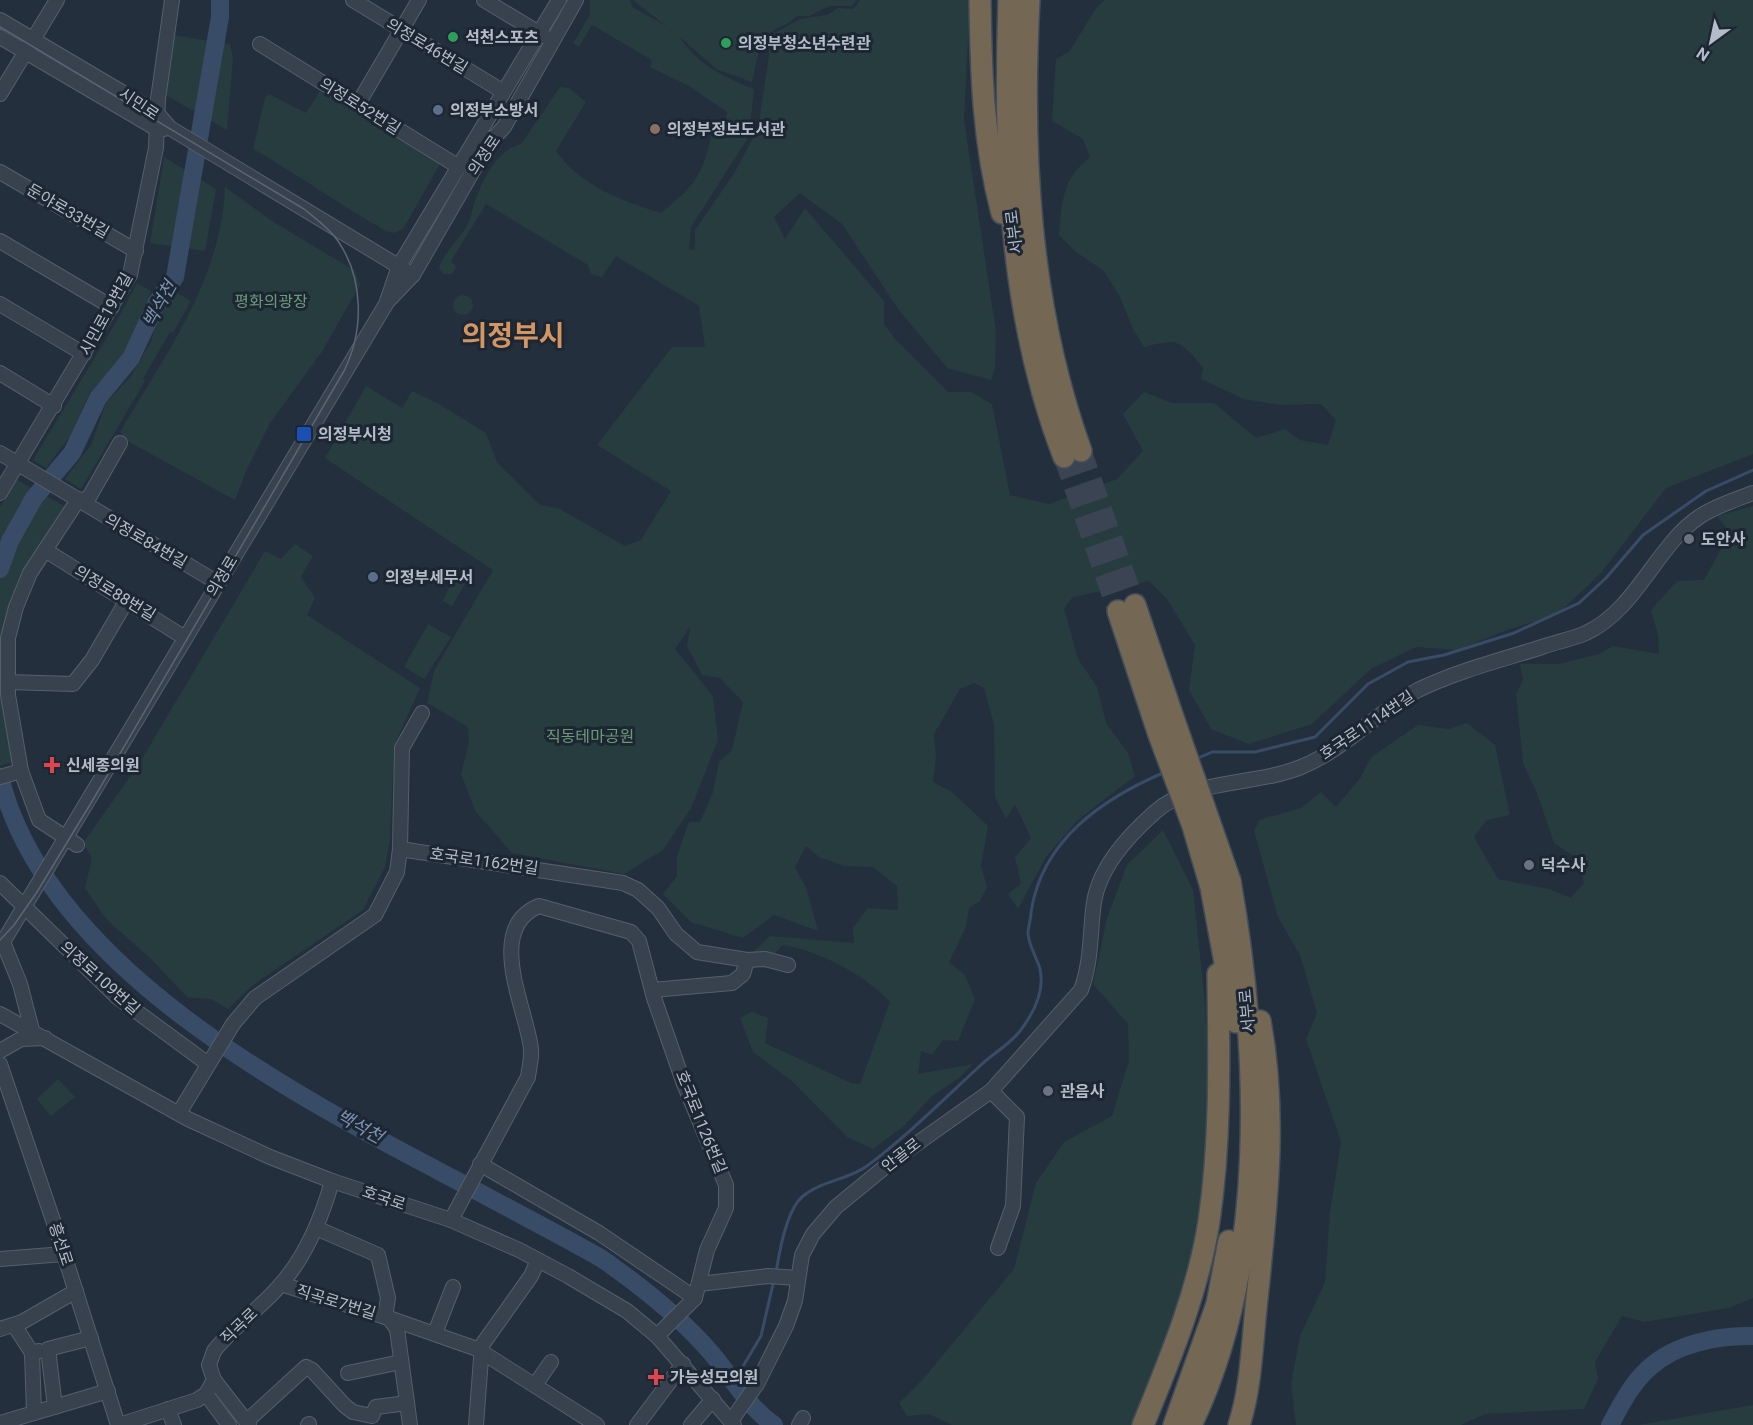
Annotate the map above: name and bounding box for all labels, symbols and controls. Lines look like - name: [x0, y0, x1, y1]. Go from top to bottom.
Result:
- north arrow: [1681, 12, 1741, 72]
- street label: 의정로46번길: [383, 14, 471, 78]
- place label: 석천스포츠: [465, 28, 539, 47]
- marker: 석천스포츠: [446, 30, 460, 44]
- place label: 의정부청소년수련관: [738, 34, 871, 53]
- marker: 의정부청소년수련관: [719, 36, 733, 50]
- text: N: [1693, 43, 1713, 65]
- street label: 의정로52번길: [316, 74, 404, 138]
- street label: 시민로: [115, 84, 163, 124]
- place label: 의정부소방서: [450, 101, 538, 120]
- marker: 의정부소방서: [431, 103, 445, 117]
- place label: 의정부정보도서관: [667, 120, 785, 139]
- marker: 의정부정보도서관: [648, 122, 662, 136]
- street label: 의정로: [464, 131, 504, 179]
- street label: 둔야로33번길: [24, 180, 112, 242]
- street label: 서부로: [1002, 209, 1026, 255]
- street label: 시민로19번길: [75, 269, 137, 359]
- water label: 백석천: [138, 275, 181, 331]
- park label: 평화의광장: [234, 292, 308, 311]
- district label: 의정부시: [461, 319, 565, 352]
- marker: 의정부시청: [295, 425, 313, 443]
- place label: 의정부시청: [318, 425, 392, 444]
- street label: 의정로84번길: [102, 510, 190, 572]
- place label: 도안사: [1701, 530, 1745, 549]
- marker: 도안사: [1682, 532, 1696, 546]
- street label: 의정로: [202, 552, 242, 600]
- street label: 의정로88번길: [71, 561, 159, 625]
- place label: 의정부세무서: [385, 568, 473, 587]
- marker: 의정부세무서: [366, 570, 380, 584]
- street label: 호국로1114번길: [1316, 686, 1418, 764]
- park label: 직동테마공원: [546, 727, 634, 746]
- marker: 신세종의원: [43, 756, 61, 774]
- place label: 신세종의원: [66, 756, 140, 775]
- street label: 호국로1162번길: [428, 844, 540, 878]
- place label: 덕수사: [1541, 856, 1585, 875]
- marker: 덕수사: [1522, 858, 1536, 872]
- street label: 의정로109번길: [56, 937, 144, 1019]
- street label: 서부로: [1236, 988, 1258, 1034]
- street label: 호국로1126번길: [672, 1068, 730, 1176]
- place label: 관음사: [1060, 1082, 1104, 1101]
- marker: 관음사: [1041, 1084, 1055, 1098]
- water label: 백석천: [333, 1105, 389, 1148]
- street label: 안골로: [878, 1134, 924, 1176]
- street label: 호국로: [360, 1182, 408, 1214]
- street label: 흥선로: [45, 1220, 77, 1268]
- street label: 직곡로7번길: [294, 1281, 378, 1323]
- street label: 직곡로: [217, 1304, 262, 1348]
- marker: 가능성모의원: [647, 1368, 665, 1386]
- place label: 가능성모의원: [670, 1368, 758, 1387]

